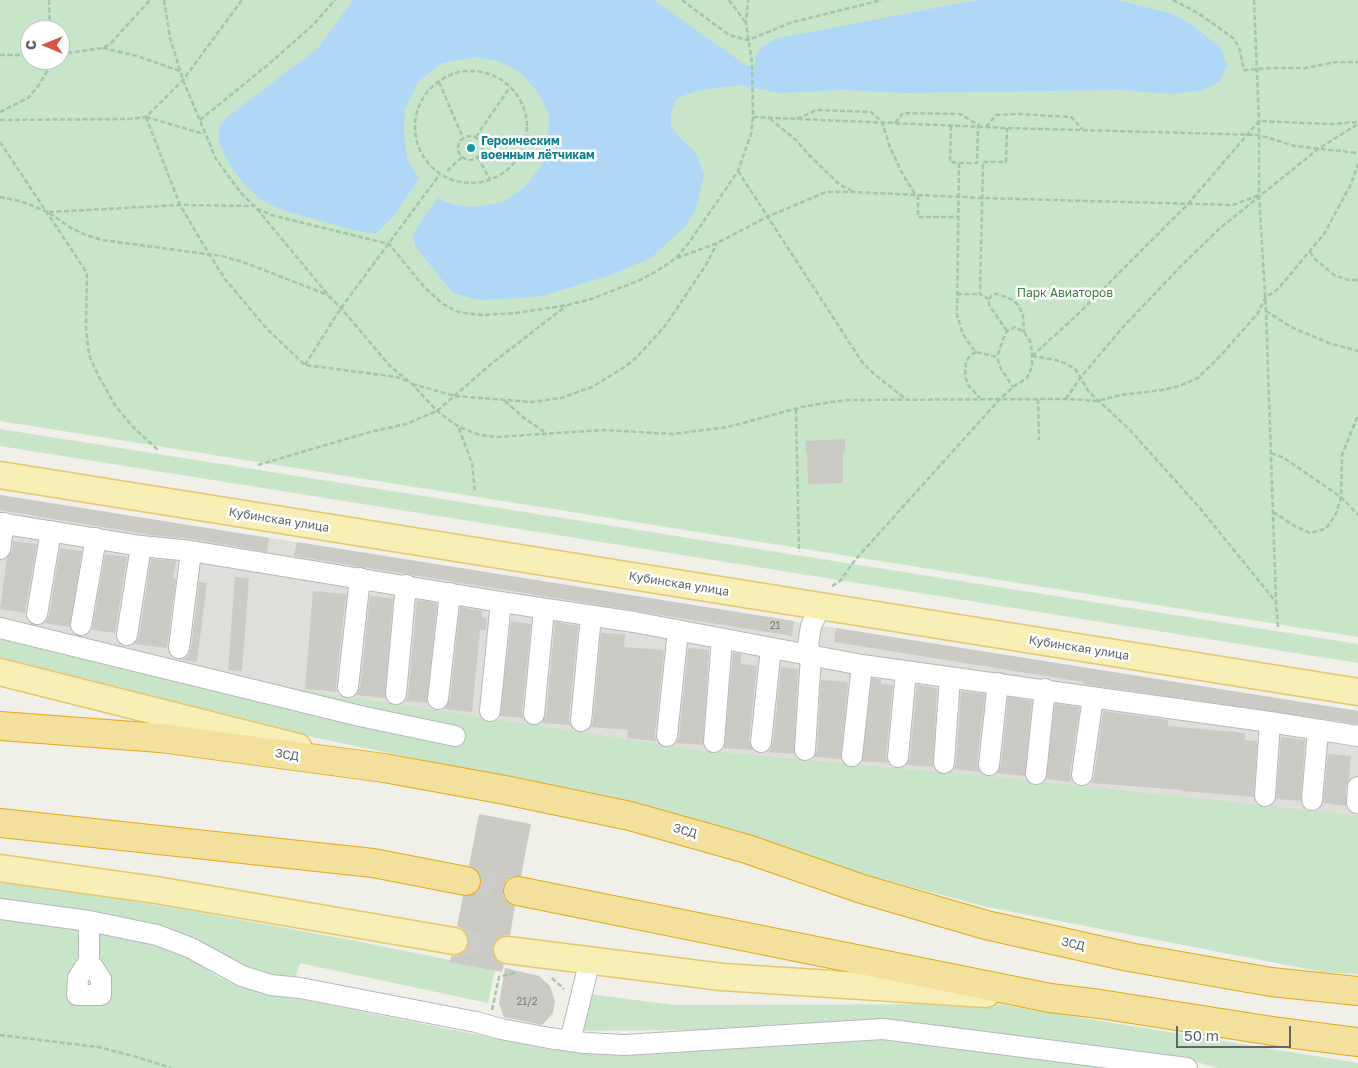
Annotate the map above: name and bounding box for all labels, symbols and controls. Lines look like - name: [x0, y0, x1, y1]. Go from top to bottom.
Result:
- north arrow: [20, 20, 70, 70]
- text: С: [22, 40, 39, 50]
- place label: Героическим военным лётчикам: [481, 134, 595, 162]
- marker: Героическим военным лётчикам: [465, 142, 477, 154]
- park label: Парк Авиаторов: [1017, 286, 1113, 300]
- street label: Кубинская улица: [228, 505, 330, 535]
- street label: Кубинская улица: [628, 569, 730, 599]
- house number: 21: [770, 620, 780, 632]
- street label: Кубинская улица: [1028, 633, 1130, 663]
- street label: ЗСД: [274, 746, 300, 764]
- street label: ЗСД: [671, 821, 699, 841]
- street label: ЗСД: [1060, 934, 1086, 954]
- house number: 21/2: [516, 996, 538, 1008]
- scale bar: [1178, 1016, 1293, 1048]
- text: 50 m: [1184, 1026, 1219, 1044]

